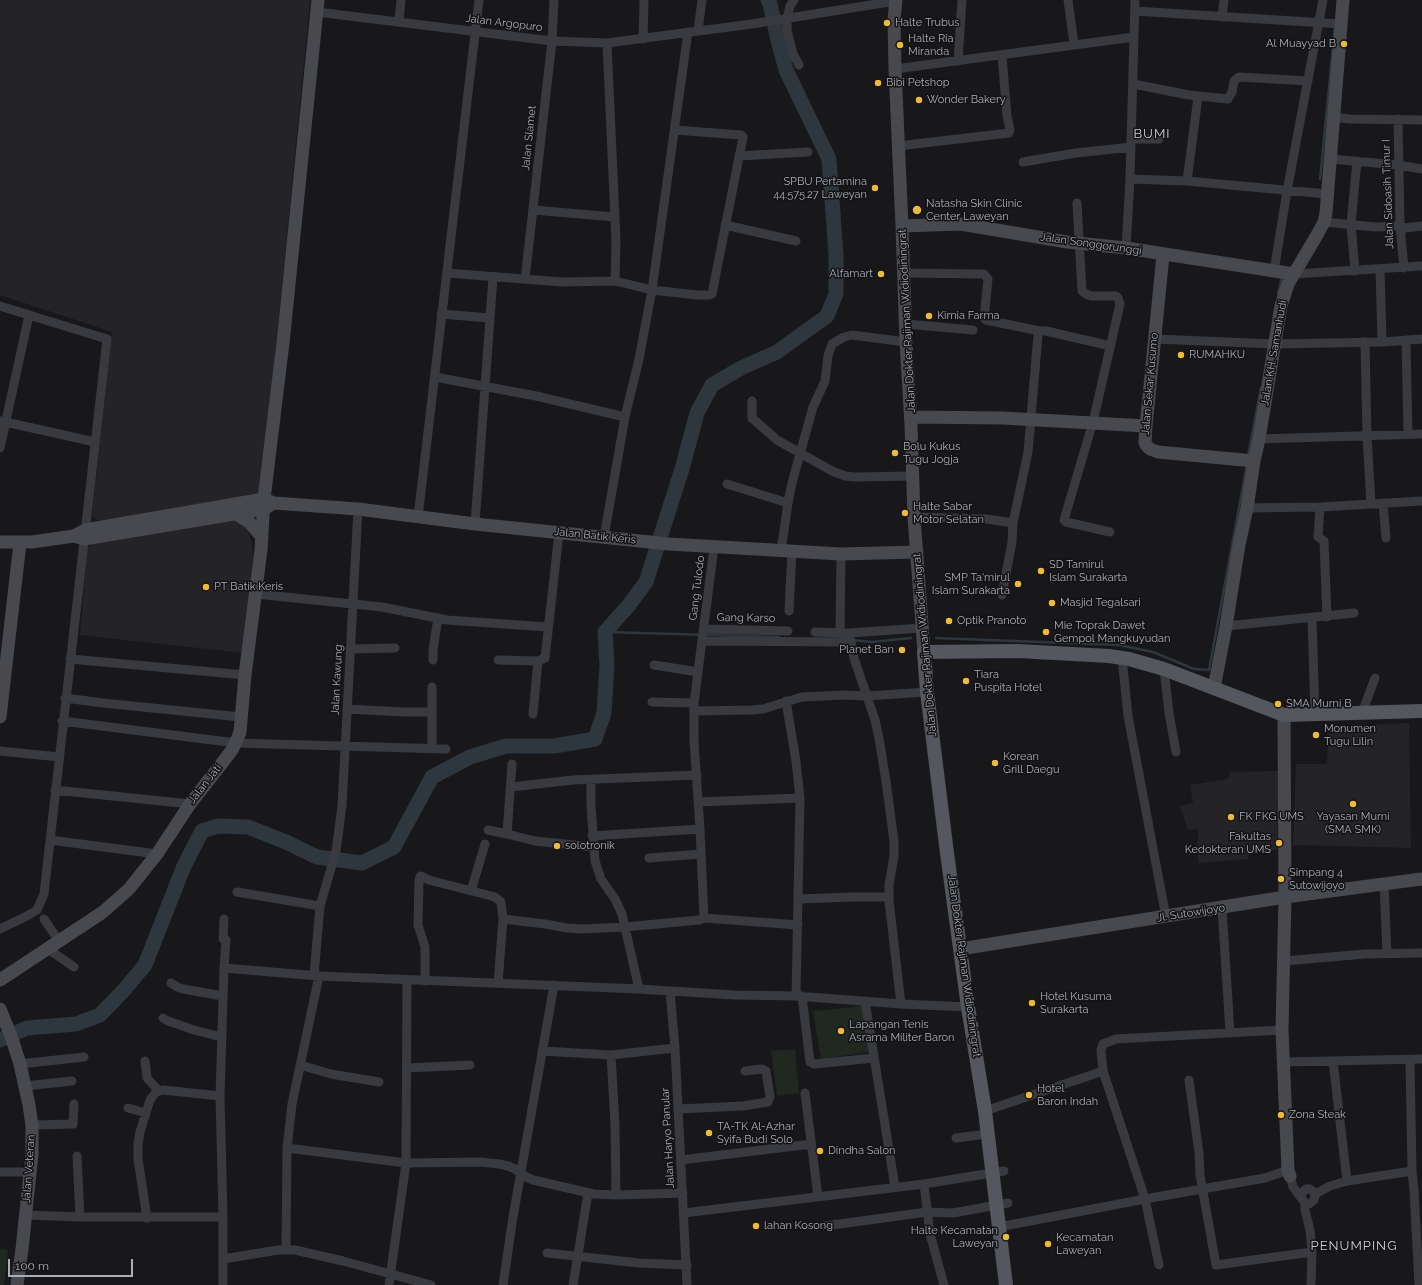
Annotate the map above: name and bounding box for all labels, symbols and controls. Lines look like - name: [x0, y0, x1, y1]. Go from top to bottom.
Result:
- street label: Jalan Argopuro: [465, 12, 543, 34]
- place label: Halte Trubus: [895, 16, 960, 30]
- marker: Halte Trubus: [882, 18, 892, 28]
- place label: Halte Ria Miranda: [908, 32, 953, 58]
- place label: Al Muayyad B: [1266, 37, 1336, 51]
- marker: Al Muayyad B: [1339, 39, 1349, 49]
- marker: Halte Ria Miranda: [895, 40, 905, 50]
- place label: Bibi Petshop: [886, 76, 950, 90]
- marker: Bibi Petshop: [873, 78, 883, 88]
- place label: Wonder Bakery: [927, 93, 1006, 107]
- marker: Wonder Bakery: [914, 95, 924, 105]
- street label: Jalan Slamet: [519, 105, 539, 171]
- district label: BUMI: [1133, 126, 1171, 142]
- street label: Jalan Sidoasih Timur I: [1379, 139, 1397, 249]
- place label: SPBU Pertamina 44.575.27 Laweyan: [773, 175, 867, 201]
- marker: SPBU Pertamina 44.575.27 Laweyan: [870, 183, 880, 193]
- place label: Natasha Skin Clinic Center Laweyan: [926, 197, 1023, 223]
- marker: Natasha Skin Clinic Center Laweyan: [911, 204, 923, 216]
- street label: Jalan Dokter Rajiman Widiodiningrat: [896, 229, 918, 413]
- street label: Jalan Songgorunggi: [1040, 230, 1142, 258]
- place label: Alfamart: [829, 267, 873, 281]
- marker: Alfamart: [876, 269, 886, 279]
- street label: Jalan KH. Samanhudi: [1258, 299, 1290, 407]
- place label: Kimia Farma: [937, 309, 999, 323]
- marker: Kimia Farma: [924, 311, 934, 321]
- street label: Jalan Sekar Kusumo: [1139, 332, 1161, 436]
- place label: RUMAHKU: [1189, 348, 1245, 362]
- marker: RUMAHKU: [1176, 350, 1186, 360]
- place label: Bolu Kukus Tugu Jogja: [903, 440, 960, 466]
- marker: Bolu Kukus Tugu Jogja: [890, 448, 900, 458]
- place label: Halte Sabar Motor Selatan: [913, 500, 984, 526]
- marker: Halte Sabar Motor Selatan: [900, 508, 910, 518]
- street label: Jalan Batik Keris: [553, 525, 637, 547]
- street label: Jalan Dokter Rajiman Widiodiningrat: [910, 553, 940, 737]
- street label: Gang Tulodo: [686, 555, 708, 621]
- place label: SD Tamirul Islam Surakarta: [1049, 558, 1127, 584]
- marker: SD Tamirul Islam Surakarta: [1036, 566, 1046, 576]
- place label: SMP Ta'mirul Islam Surakarta: [932, 571, 1010, 597]
- marker: SMP Ta'mirul Islam Surakarta: [1013, 579, 1023, 589]
- place label: PT Batik Keris: [214, 580, 283, 594]
- marker: PT Batik Keris: [201, 582, 211, 592]
- place label: Masjid Tegalsari: [1060, 596, 1141, 610]
- marker: Masjid Tegalsari: [1047, 598, 1057, 608]
- street label: Gang Karso: [717, 611, 775, 625]
- place label: Optik Pranoto: [957, 614, 1026, 628]
- marker: Optik Pranoto: [944, 616, 954, 626]
- place label: Mie Toprak Dawet Gempol Mangkuyudan: [1054, 619, 1170, 645]
- marker: Mie Toprak Dawet Gempol Mangkuyudan: [1041, 627, 1051, 637]
- place label: Planet Ban: [839, 643, 894, 657]
- street label: Jalan Kawung: [329, 644, 345, 716]
- marker: Planet Ban: [897, 645, 907, 655]
- place label: Tiara Puspita Hotel: [974, 668, 1042, 694]
- marker: Tiara Puspita Hotel: [961, 676, 971, 686]
- place label: SMA Murni B: [1286, 697, 1352, 711]
- marker: SMA Murni B: [1273, 699, 1283, 709]
- place label: Monumen Tugu Lilin: [1324, 722, 1376, 748]
- marker: Monumen Tugu Lilin: [1311, 730, 1321, 740]
- place label: Korean Grill Daegu: [1003, 750, 1060, 776]
- marker: Korean Grill Daegu: [990, 758, 1000, 768]
- street label: Jalan Jati: [185, 762, 225, 806]
- marker: Yayasan Murni (SMA SMK): [1348, 799, 1358, 809]
- place label: FK FKG UMS: [1239, 810, 1304, 824]
- place label: Yayasan Murni (SMA SMK): [1316, 810, 1390, 836]
- marker: FK FKG UMS: [1226, 812, 1236, 822]
- place label: Fakultas Kedokteran UMS: [1185, 830, 1271, 856]
- marker: Fakultas Kedokteran UMS: [1274, 838, 1284, 848]
- place label: solotronik: [565, 839, 615, 853]
- marker: solotronik: [552, 841, 562, 851]
- place label: Simpang 4 Sutowijoyo: [1289, 866, 1345, 892]
- street label: Jalan Dokter Rajiman Widiodiningrat: [945, 874, 983, 1058]
- marker: Simpang 4 Sutowijoyo: [1276, 874, 1286, 884]
- street label: Jl. Sutowijoyo: [1156, 901, 1226, 925]
- place label: Hotel Kusuma Surakarta: [1040, 990, 1112, 1016]
- marker: Hotel Kusuma Surakarta: [1027, 998, 1037, 1008]
- place label: Lapangan Tenis Asrama Militer Baron: [849, 1018, 955, 1044]
- marker: Lapangan Tenis Asrama Militer Baron: [836, 1026, 846, 1036]
- place label: Hotel Baron Indah: [1037, 1082, 1098, 1108]
- street label: Jalan Haryo Panular: [659, 1087, 677, 1189]
- marker: Hotel Baron Indah: [1024, 1090, 1034, 1100]
- place label: Zona Steak: [1289, 1108, 1346, 1122]
- marker: Zona Steak: [1276, 1110, 1286, 1120]
- place label: TA-TK Al-Azhar Syifa Budi Solo: [717, 1120, 795, 1146]
- marker: TA-TK Al-Azhar Syifa Budi Solo: [704, 1128, 714, 1138]
- street label: Jalan Veteran: [20, 1134, 38, 1204]
- place label: Dindha Salon: [828, 1144, 895, 1158]
- marker: Dindha Salon: [815, 1146, 825, 1156]
- place label: lahan Kosong: [764, 1219, 833, 1233]
- marker: lahan Kosong: [751, 1221, 761, 1231]
- place label: Halte Kecamatan Laweyan: [911, 1224, 998, 1250]
- place label: Kecamatan Laweyan: [1056, 1231, 1113, 1257]
- marker: Halte Kecamatan Laweyan: [1001, 1232, 1011, 1242]
- district label: PENUMPING: [1311, 1238, 1397, 1254]
- marker: Kecamatan Laweyan: [1043, 1239, 1053, 1249]
- scale bar: [10, 1251, 135, 1277]
- text: 100 m: [15, 1259, 49, 1273]

